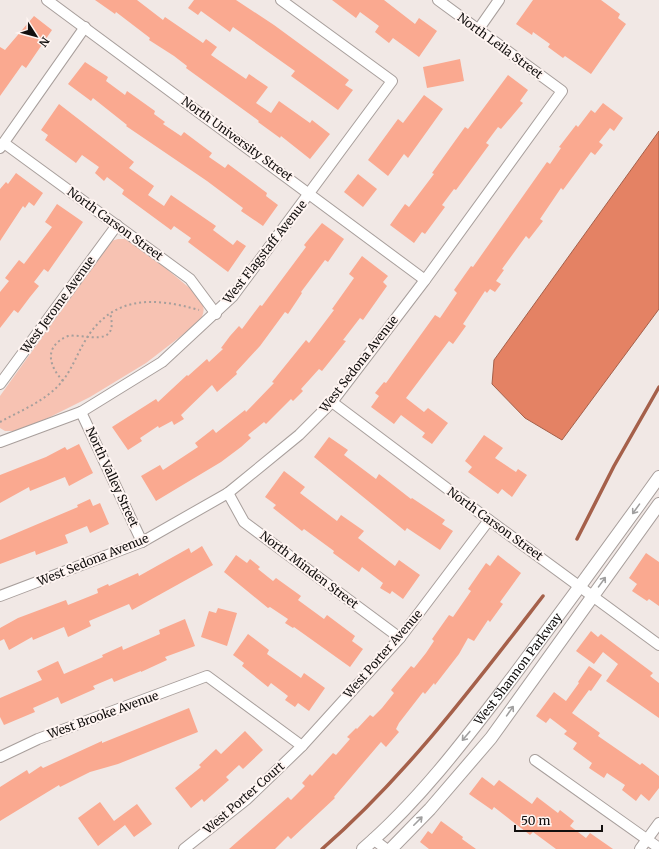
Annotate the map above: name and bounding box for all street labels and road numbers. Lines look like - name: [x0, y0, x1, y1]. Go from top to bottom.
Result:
- street label: North Leila Street: [455, 10, 546, 82]
- street label: North University Street: [179, 93, 296, 184]
- street label: North Carson Street: [65, 184, 166, 264]
- street label: West Flagstaff Avenue: [219, 197, 310, 307]
- street label: West Jerome Avenue: [17, 253, 98, 357]
- street label: West Sedona Avenue: [316, 312, 401, 416]
- street label: North Valley Street: [83, 424, 142, 529]
- street label: North Carson Street: [445, 484, 546, 564]
- street label: North Minden Street: [257, 528, 362, 612]
- street label: West Sedona Avenue: [34, 530, 151, 589]
- street label: West Porter Avenue: [340, 606, 425, 702]
- street label: West Shannon Parkway: [470, 610, 565, 729]
- street label: West Brooke Avenue: [44, 687, 160, 742]
- street label: West Porter Court: [199, 758, 287, 837]

